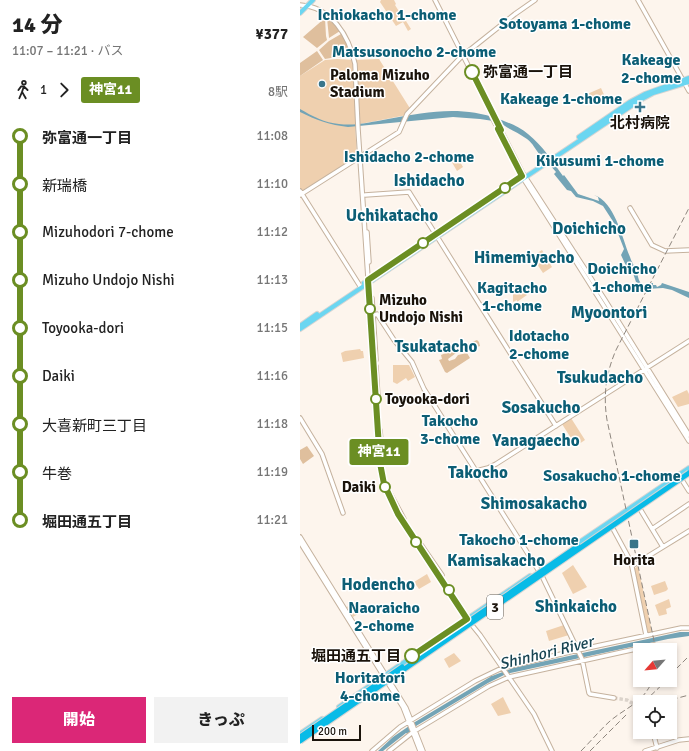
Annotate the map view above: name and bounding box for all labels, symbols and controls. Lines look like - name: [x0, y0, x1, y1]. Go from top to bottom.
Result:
- district label: Ichiokacho 1-chome: [318, 5, 456, 25]
- text: 14 分: [12, 11, 63, 38]
- district label: Sotoyama 1-chome: [499, 14, 631, 34]
- text: ¥377: [256, 25, 288, 43]
- district label: Matsusonocho 2-chome: [332, 42, 496, 62]
- text: 11:07 – 11:21 · バス: [12, 43, 123, 59]
- district label: Kakeage 2-chome: [621, 50, 681, 88]
- place label: 弥富通一丁目: [483, 63, 573, 81]
- marker: 弥富通一丁目: [464, 64, 480, 80]
- place label: Paloma Mizuho Stadium: [330, 66, 430, 101]
- icon: walk: [12, 79, 34, 101]
- icon: forward: [53, 79, 75, 101]
- marker: Paloma Mizuho Stadium: [317, 79, 327, 89]
- text: 神宮11: [89, 81, 132, 98]
- text: 1: [40, 82, 47, 98]
- text: 8駅: [268, 84, 288, 100]
- district label: Kakeage 1-chome: [500, 89, 622, 109]
- marker: 北村病院: [634, 101, 646, 113]
- place label: 北村病院: [610, 114, 670, 132]
- text: 11:08: [256, 128, 288, 144]
- text: 弥富通一丁目: [42, 129, 132, 147]
- district label: Ishidacho 2-chome: [344, 147, 474, 167]
- district label: Kikusumi 1-chome: [536, 151, 664, 171]
- district label: Ishidacho: [393, 170, 465, 191]
- text: 11:10: [256, 176, 288, 192]
- text: 新瑞橋: [42, 177, 87, 195]
- unlabelled marker: [499, 182, 511, 194]
- district label: Uchikatacho: [346, 205, 438, 226]
- district label: Doichicho: [552, 218, 626, 239]
- text: Mizuhodori 7-chome: [42, 223, 174, 241]
- text: 11:12: [256, 224, 288, 240]
- unlabelled marker: [417, 237, 429, 249]
- district label: Himemiyacho: [474, 247, 574, 268]
- district label: Doichicho 1-chome: [587, 259, 657, 297]
- text: Mizuho Undojo Nishi: [42, 271, 175, 289]
- text: 11:13: [256, 272, 288, 288]
- district label: Kagitacho 1-chome: [477, 278, 547, 316]
- place label: Mizuho Undojo Nishi: [379, 291, 463, 326]
- district label: Myoontori: [571, 302, 647, 323]
- marker: Mizuho Undojo Nishi: [364, 303, 376, 315]
- text: Toyooka-dori: [42, 319, 124, 337]
- text: 11:15: [256, 320, 288, 336]
- district label: Idotacho 2-chome: [509, 326, 569, 364]
- district label: Tsukatacho: [395, 336, 478, 357]
- text: Daiki: [42, 367, 75, 385]
- district label: Tsukudacho: [557, 367, 643, 388]
- text: 11:16: [256, 368, 288, 384]
- place label: Toyooka-dori: [385, 390, 470, 408]
- marker: Toyooka-dori: [370, 393, 382, 405]
- district label: Sosakucho: [502, 397, 580, 418]
- district label: Takocho 3-chome: [420, 411, 480, 449]
- text: 11:18: [256, 416, 288, 432]
- text: 大喜新町三丁目: [42, 417, 147, 435]
- district label: Yanagaecho: [491, 430, 580, 451]
- line badge: 神宮11: [351, 439, 407, 465]
- text: 神宮11: [357, 443, 401, 460]
- district label: Takocho: [448, 462, 508, 483]
- text: 11:19: [256, 464, 288, 480]
- text: 牛巻: [42, 465, 72, 483]
- district label: Sosakucho 1-chome: [543, 466, 681, 486]
- place label: Daiki: [342, 478, 376, 496]
- marker: Daiki: [379, 481, 391, 493]
- district label: Shimosakacho: [481, 493, 587, 514]
- text: 11:21: [256, 512, 288, 528]
- text: 堀田通五丁目: [42, 513, 132, 531]
- district label: Takocho 1-chome: [459, 530, 579, 550]
- unlabelled marker: [410, 536, 422, 548]
- marker: Horita: [628, 538, 640, 550]
- district label: Kamisakacho: [447, 550, 545, 571]
- place label: Horita: [613, 551, 655, 569]
- district label: Hodencho: [341, 574, 415, 595]
- unlabelled marker: [443, 584, 455, 596]
- road number: 3: [487, 595, 503, 619]
- district label: Shinkaicho: [535, 596, 617, 617]
- district label: Naoraicho 2-chome: [348, 598, 420, 636]
- water label: Shinhori River: [497, 631, 598, 674]
- north arrow: [633, 643, 677, 687]
- map controls: [633, 643, 677, 739]
- place label: 堀田通五丁目: [311, 647, 401, 665]
- marker: 堀田通五丁目: [404, 648, 420, 664]
- district label: Horitatori 4-chome: [335, 668, 405, 706]
- button: locate: [633, 695, 677, 739]
- button: 開始: [12, 697, 146, 743]
- button: きっぷ: [154, 697, 288, 743]
- scale bar: [312, 723, 361, 742]
- text: 200 m: [318, 725, 347, 738]

